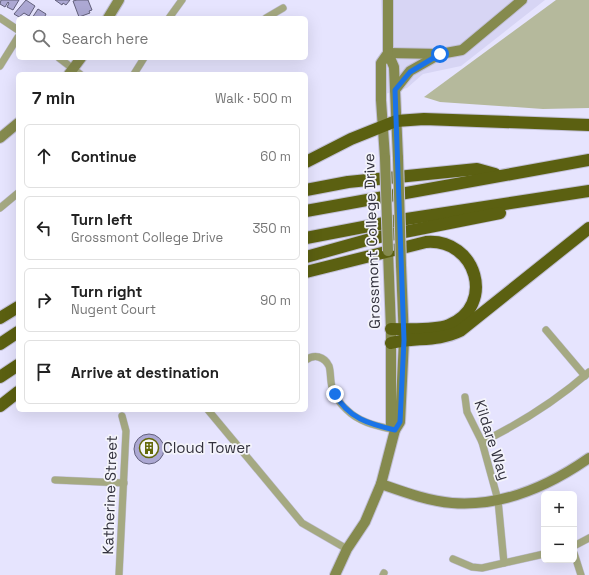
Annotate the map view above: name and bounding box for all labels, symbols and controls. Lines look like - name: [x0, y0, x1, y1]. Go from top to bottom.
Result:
- search box: [16, 16, 308, 60]
- icon: search: [30, 27, 52, 49]
- text: Search here: [62, 29, 148, 48]
- route start: [431, 45, 449, 63]
- text: 7 min: [32, 87, 75, 109]
- text: Walk · 500 m: [215, 90, 292, 107]
- icon: ahead: [33, 145, 55, 167]
- text: Continue: [71, 147, 137, 166]
- text: 60 m: [260, 148, 291, 165]
- street label: Grossmont College Drive: [359, 153, 384, 329]
- text: Turn left: [71, 210, 133, 229]
- icon: left: [33, 217, 55, 239]
- text: 350 m: [253, 220, 291, 237]
- text: Grossmont College Drive: [71, 229, 223, 246]
- text: Turn right: [71, 282, 142, 301]
- icon: right: [33, 289, 55, 311]
- text: 90 m: [260, 292, 291, 309]
- text: Nugent Court: [71, 301, 156, 318]
- icon: arrive: [33, 361, 55, 383]
- text: Arrive at destination: [71, 363, 219, 382]
- route end: [326, 385, 344, 403]
- street label: Kildare Way: [471, 397, 514, 482]
- street label: Katherine Street: [98, 435, 121, 555]
- building icon: Cloud Tower: [138, 437, 160, 459]
- place label: Cloud Tower: [163, 438, 251, 457]
- map controls: [541, 491, 577, 563]
- button: +: [541, 491, 577, 527]
- button: −: [541, 527, 577, 563]

